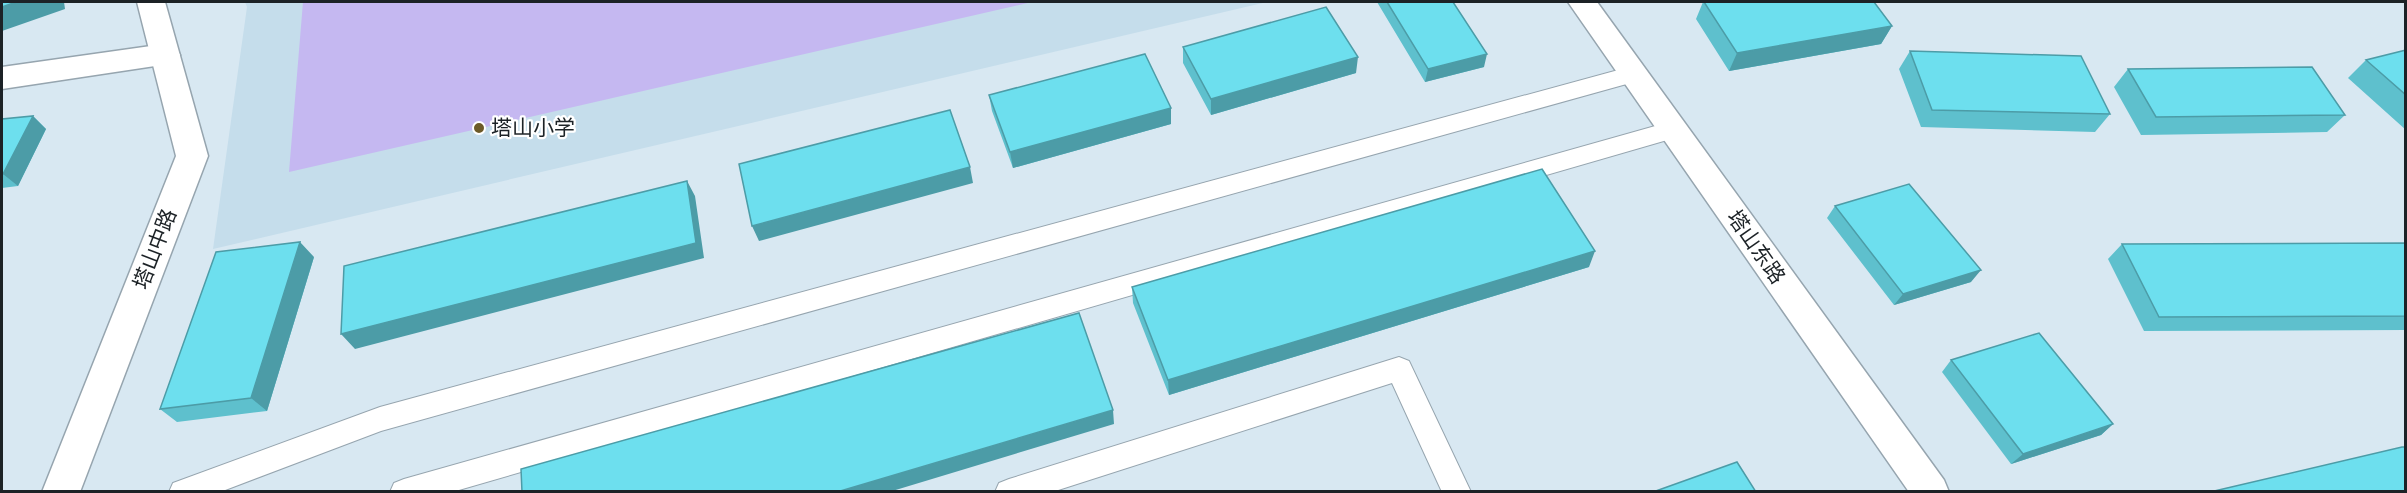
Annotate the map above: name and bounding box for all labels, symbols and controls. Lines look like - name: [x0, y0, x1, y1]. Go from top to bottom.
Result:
- place label: 塔山小学: [491, 116, 575, 140]
- marker: 塔山小学: [472, 121, 486, 135]
- street label: 塔山中路: [129, 205, 181, 293]
- street label: 塔山东路: [1722, 206, 1790, 288]

